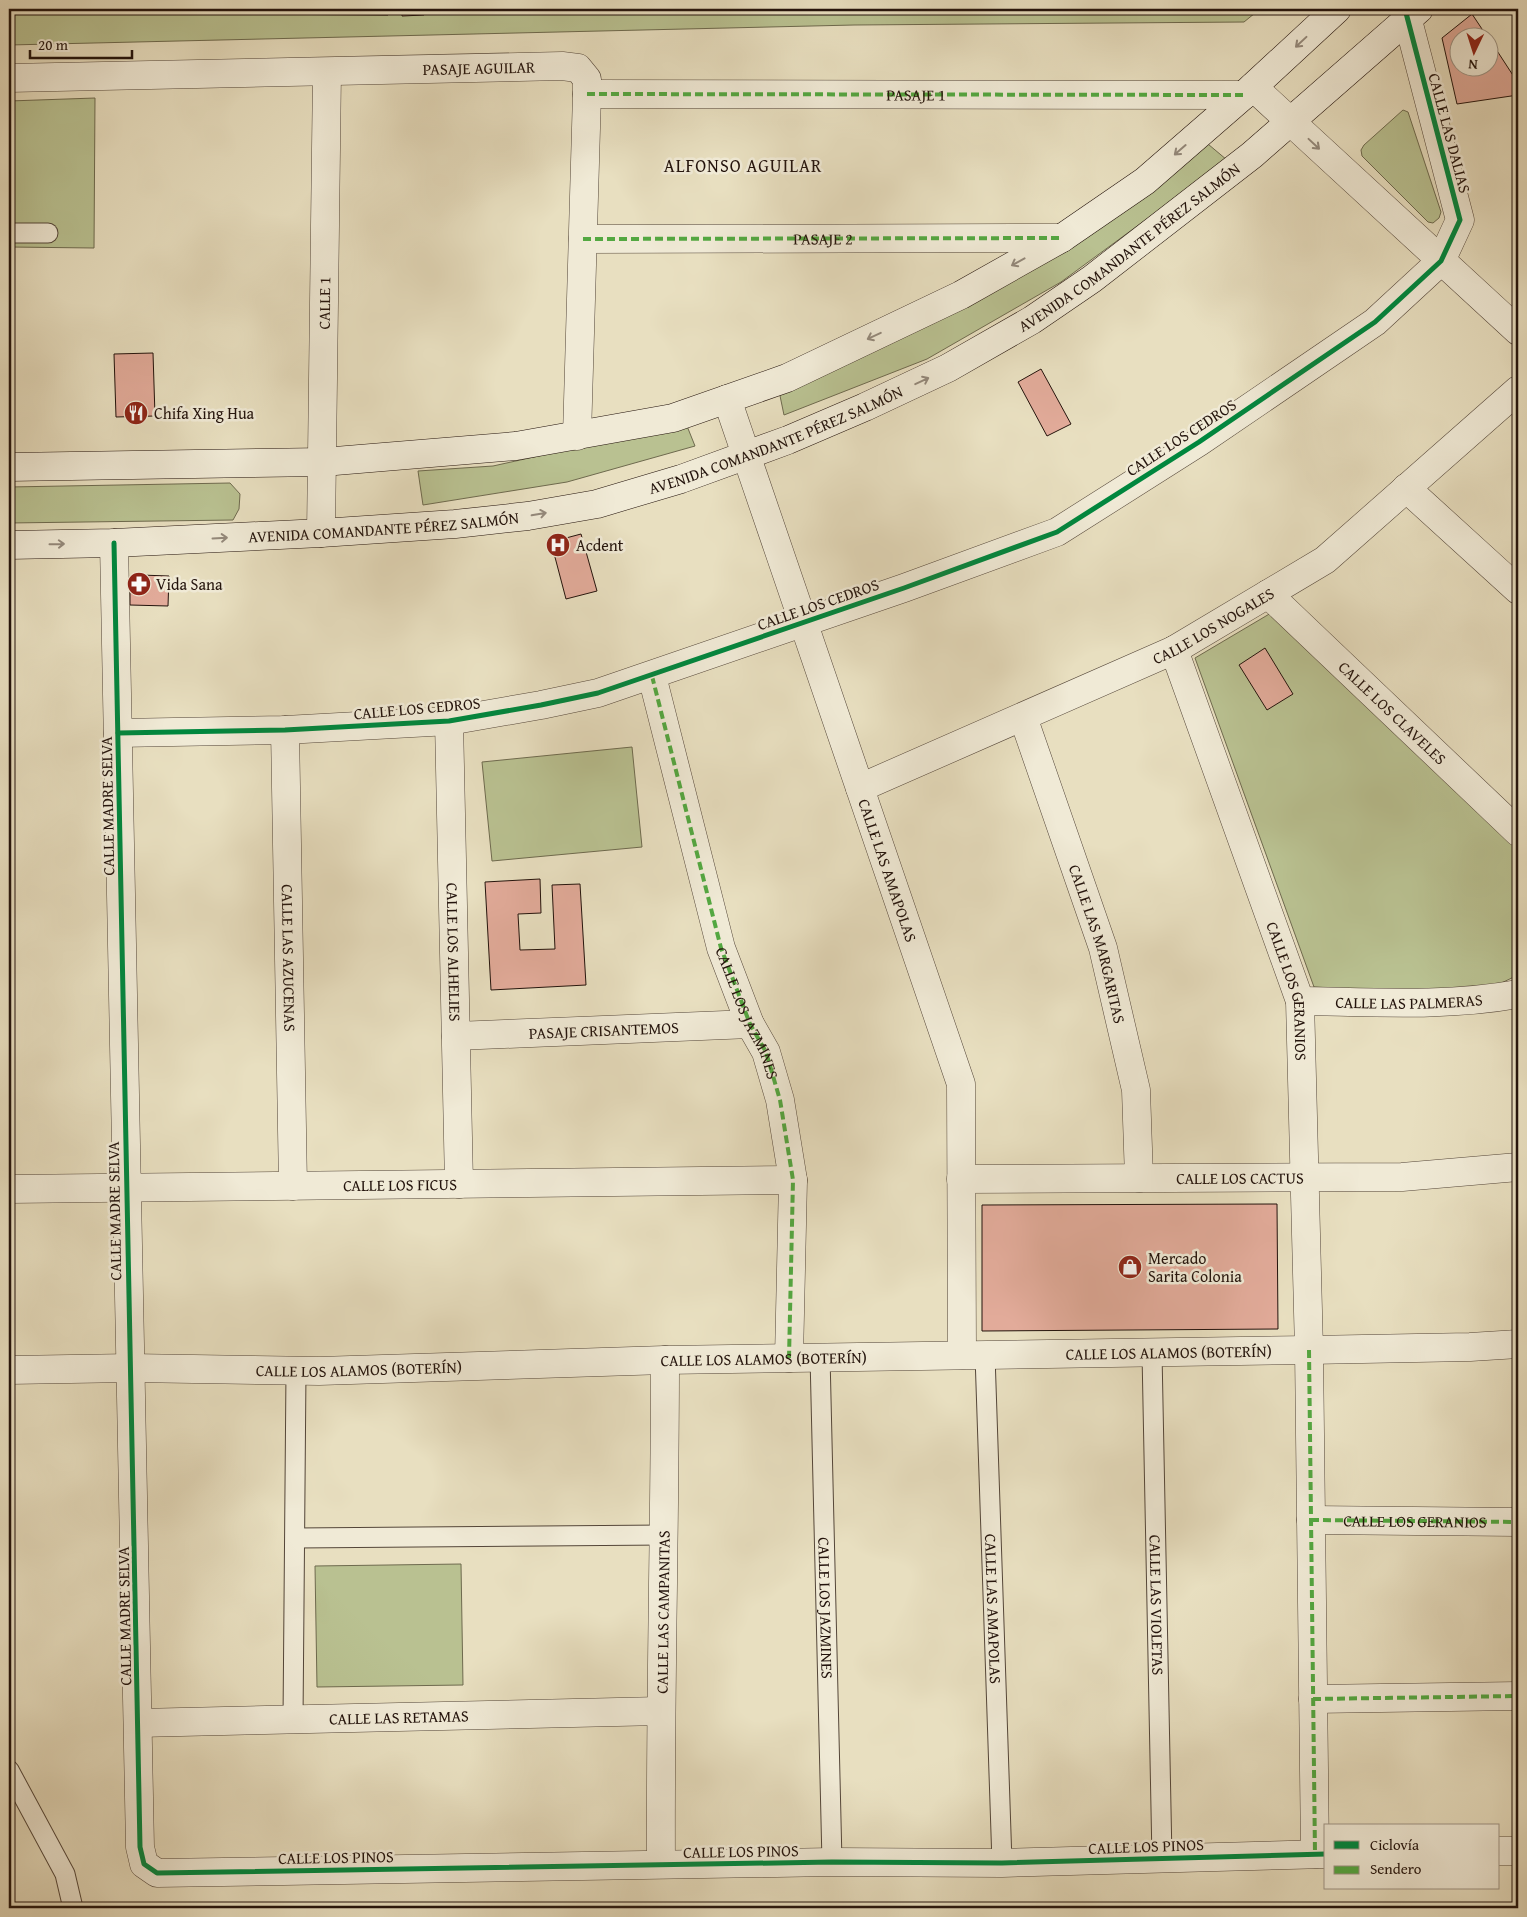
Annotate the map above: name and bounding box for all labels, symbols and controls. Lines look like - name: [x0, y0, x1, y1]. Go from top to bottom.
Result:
- scale bar: [30, 28, 132, 60]
- north arrow: [1450, 28, 1500, 78]
- text: 20 m: [38, 34, 69, 55]
- one-way arrow: [1295, 36, 1308, 48]
- street label: PASAJE AGUILAR: [422, 55, 536, 81]
- text: N: [1467, 55, 1478, 75]
- street label: CALLE LAS DALIAS: [1422, 70, 1478, 196]
- street label: PASAJE 1: [886, 82, 946, 107]
- one-way arrow: [1308, 138, 1321, 150]
- one-way arrow: [1174, 145, 1187, 156]
- district label: ALFONSO AGUILAR: [664, 152, 822, 179]
- street label: AVENIDA COMANDANTE PÉREZ SALMÓN: [1013, 156, 1245, 338]
- street label: PASAJE 2: [793, 226, 853, 251]
- one-way arrow: [1012, 258, 1026, 268]
- street label: CALLE 1: [312, 276, 336, 330]
- one-way arrow: [867, 332, 882, 342]
- one-way arrow: [914, 375, 929, 385]
- street label: AVENIDA COMANDANTE PÉREZ SALMÓN: [646, 379, 907, 500]
- street label: CALLE LOS CEDROS: [1121, 392, 1241, 482]
- restaurant icon: Chifa Xing Hua: [123, 400, 149, 426]
- place label: Chifa Xing Hua: [154, 401, 255, 425]
- street label: AVENIDA COMANDANTE PÉREZ SALMÓN: [248, 505, 521, 549]
- one-way arrow: [530, 509, 546, 518]
- hospital icon: Acdent: [545, 532, 571, 558]
- one-way arrow: [212, 533, 228, 543]
- place label: Acdent: [576, 533, 624, 557]
- one-way arrow: [49, 539, 65, 549]
- pharmacy icon: Vida Sana: [126, 571, 152, 597]
- place label: Vida Sana: [156, 572, 223, 596]
- street label: CALLE LOS CEDROS: [754, 572, 882, 636]
- street label: CALLE LOS NOGALES: [1149, 581, 1279, 670]
- street label: CALLE LOS CLAVELES: [1333, 655, 1452, 770]
- street label: CALLE LOS CEDROS: [353, 690, 482, 725]
- street label: CALLE MADRE SELVA: [94, 736, 120, 876]
- street label: CALLE LAS AMAPOLAS: [852, 795, 924, 945]
- street label: CALLE LAS MARGARITAS: [1063, 861, 1132, 1026]
- street label: CALLE LOS ALHELIES: [440, 882, 467, 1022]
- street label: CALLE LAS AZUCENAS: [276, 884, 302, 1032]
- street label: CALLE LOS GERANIOS: [1260, 918, 1314, 1061]
- street label: CALLE LOS JAZMINES: [710, 943, 785, 1082]
- street label: CALLE LAS PALMERAS: [1335, 987, 1484, 1015]
- street label: PASAJE CRISANTEMOS: [528, 1015, 680, 1045]
- street label: CALLE MADRE SELVA: [101, 1141, 127, 1281]
- street label: CALLE LOS CACTUS: [1176, 1165, 1304, 1190]
- street label: CALLE LOS FICUS: [343, 1172, 457, 1197]
- place label: Mercado Sarita Colonia: [1148, 1246, 1242, 1288]
- shop icon: Mercado Sarita Colonia: [1117, 1254, 1143, 1280]
- street label: CALLE LOS ALAMOS (BOTERÍN): [1065, 1339, 1272, 1366]
- street label: CALLE LOS ALAMOS (BOTERÍN): [660, 1345, 867, 1372]
- street label: CALLE LOS ALAMOS (BOTERÍN): [256, 1354, 462, 1383]
- street label: CALLE LOS GERANIOS: [1343, 1508, 1487, 1534]
- street label: CALLE LAS CAMPANITAS: [650, 1530, 676, 1694]
- street label: CALLE LAS AMAPOLAS: [979, 1533, 1008, 1684]
- street label: CALLE LAS VIOLETAS: [1144, 1534, 1170, 1676]
- street label: CALLE LOS JAZMINES: [812, 1537, 840, 1679]
- street label: CALLE MADRE SELVA: [111, 1546, 137, 1686]
- street label: CALLE LAS RETAMAS: [329, 1703, 469, 1731]
- legend: [1324, 1824, 1500, 1890]
- street label: CALLE LOS PINOS: [1088, 1832, 1204, 1860]
- text: Ciclovía: [1370, 1834, 1419, 1855]
- street label: CALLE LOS PINOS: [683, 1838, 799, 1864]
- street label: CALLE LOS PINOS: [278, 1844, 394, 1870]
- text: Sendero: [1370, 1858, 1422, 1879]

